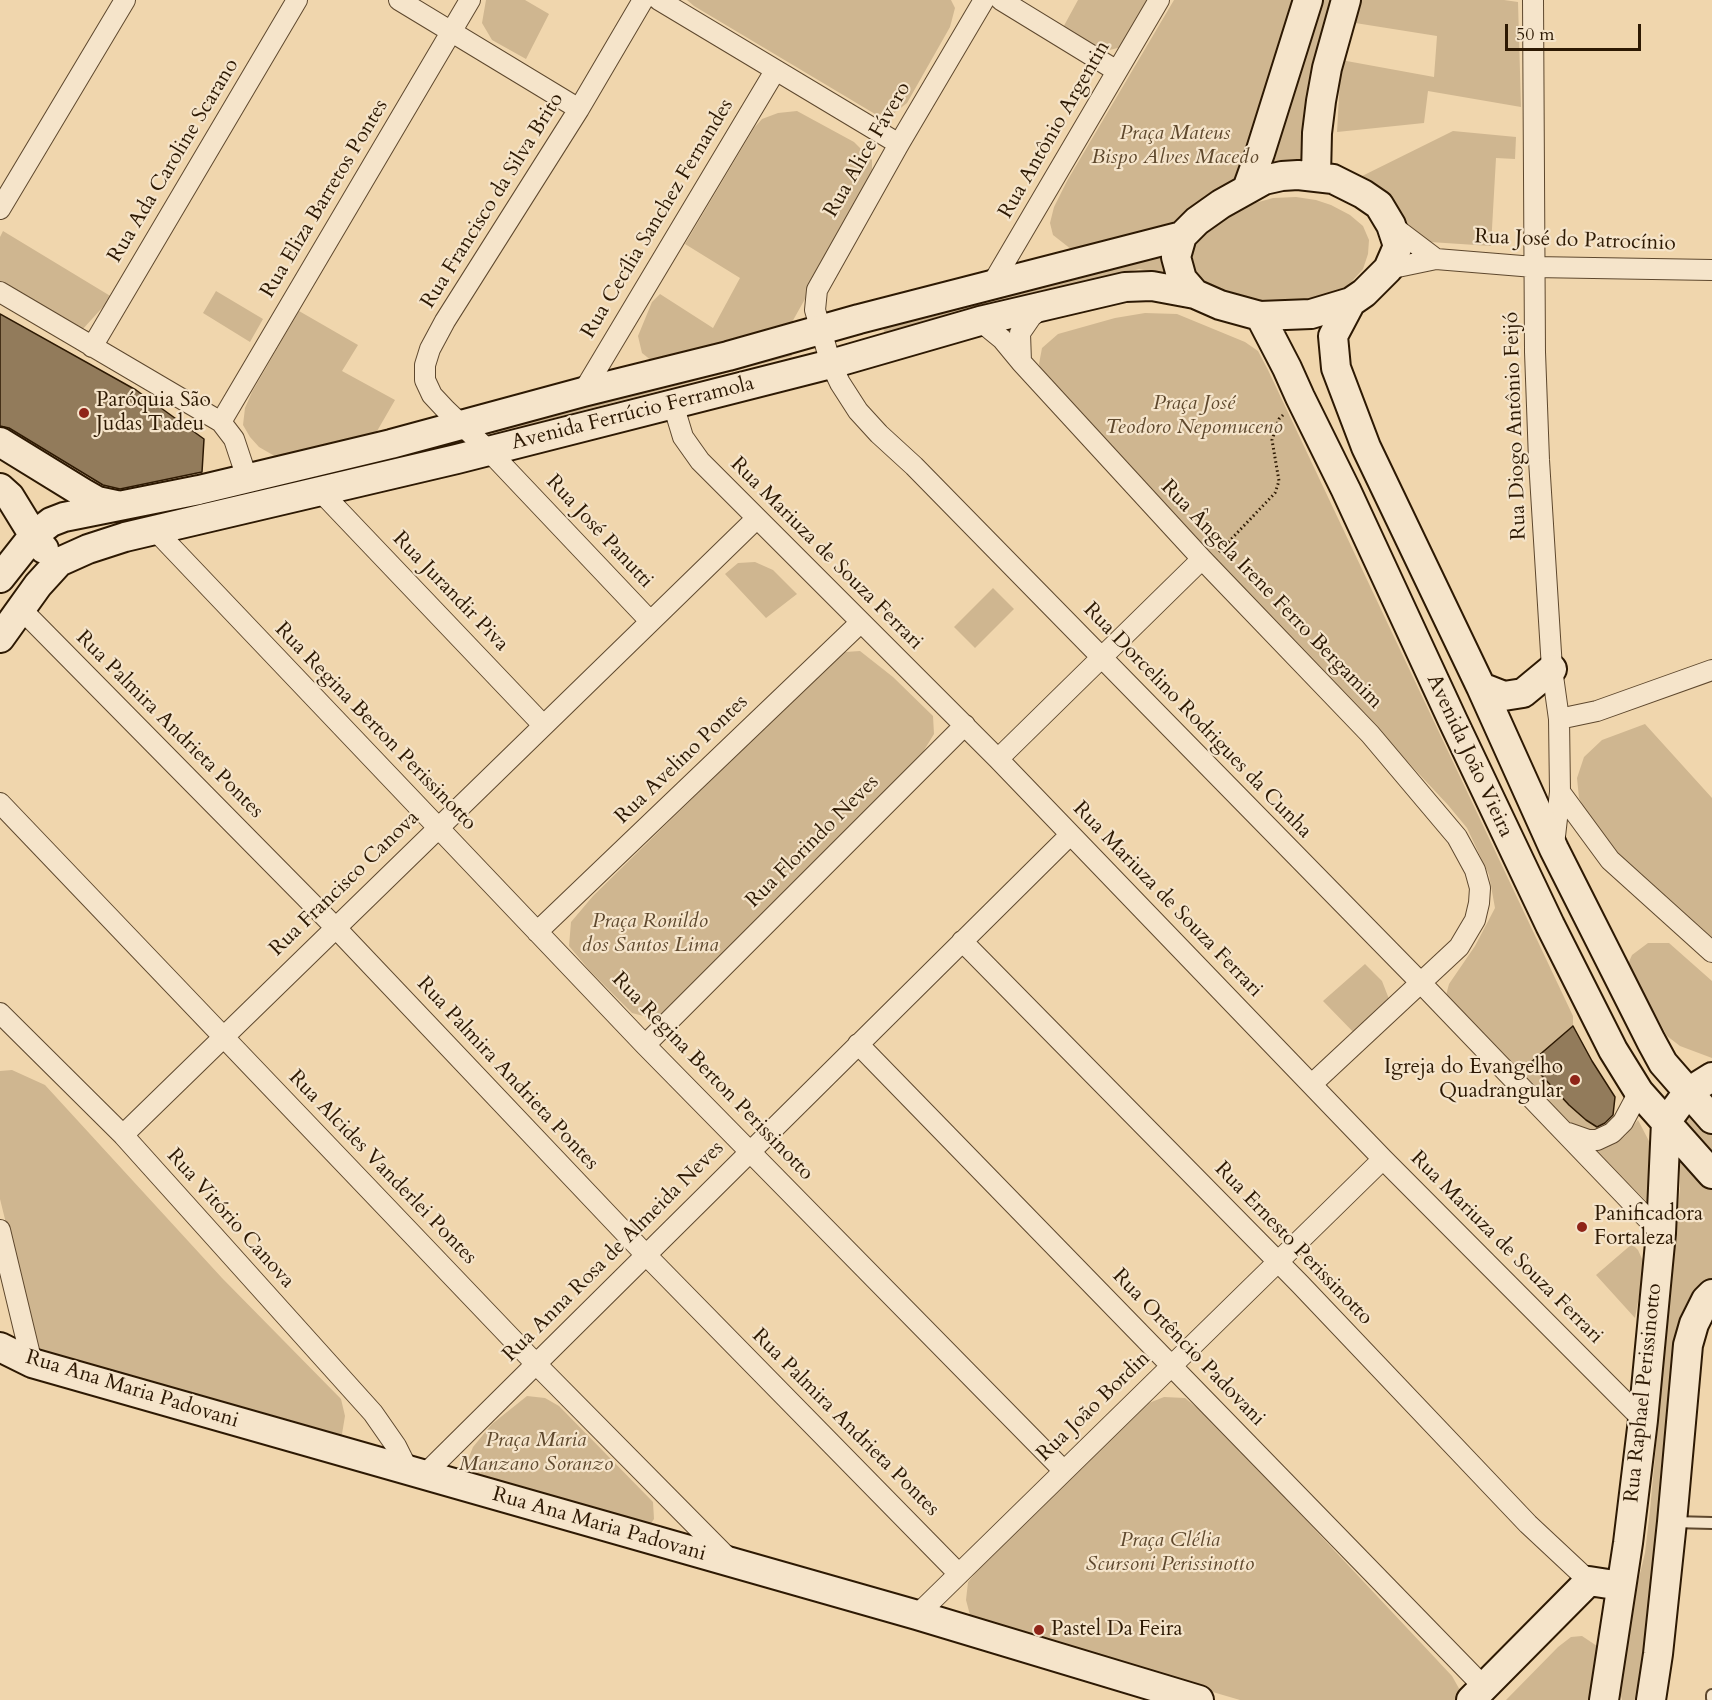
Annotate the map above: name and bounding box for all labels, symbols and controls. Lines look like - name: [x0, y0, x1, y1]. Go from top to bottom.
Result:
- scale bar: [1508, 12, 1644, 50]
- text: 50 m: [1516, 22, 1555, 47]
- street label: Rua Antônio Argentin: [994, 37, 1116, 223]
- street label: Rua Ada Caroline Scarano: [103, 55, 245, 267]
- street label: Rua Alice Fávero: [819, 78, 917, 222]
- street label: Rua Francisco da Silva Brito: [416, 89, 570, 313]
- street label: Rua Eliza Barretos Pontes: [256, 95, 394, 303]
- street label: Rua Cecília Sanchez Fernandes: [576, 95, 740, 343]
- park label: Praça Mateus Bispo Alves Macedo: [1091, 121, 1259, 171]
- street label: Rua José do Patrocínio: [1474, 225, 1676, 257]
- street label: Rua Diogo Antônio Feijó: [1499, 312, 1533, 540]
- street label: Avenida Ferrúcio Ferramola: [509, 372, 757, 456]
- place label: Paróquia São Judas Tadeu: [96, 388, 211, 438]
- park label: Praça José Teodoro Nepomuceno: [1105, 391, 1283, 441]
- marker: Paróquia São Judas Tadeu: [77, 406, 91, 420]
- street label: Rua Mariuza de Souza Ferrari: [724, 452, 928, 656]
- street label: Rua José Panutti: [540, 470, 658, 594]
- street label: Rua Ângela Irene Ferro Bergamim: [1155, 475, 1387, 715]
- street label: Rua Jurandir Piva: [387, 527, 513, 657]
- street label: Rua Dorcelino Rodrigues da Cunha: [1077, 598, 1317, 844]
- street label: Rua Regina Berton Perissinotto: [269, 618, 481, 836]
- street label: Rua Palmira Andrieta Pontes: [70, 626, 268, 824]
- street label: Avenida João Vieira: [1420, 670, 1518, 842]
- street label: Rua Avelino Pontes: [610, 690, 754, 830]
- street label: Rua Florindo Neves: [741, 770, 885, 914]
- street label: Rua Mariuza de Souza Ferrari: [1067, 797, 1267, 1003]
- street label: Rua Francisco Canova: [265, 806, 425, 962]
- park label: Praça Ronildo dos Santos Lima: [581, 909, 719, 959]
- street label: Rua Regina Berton Perissinotto: [606, 968, 818, 1186]
- street label: Rua Palmira Andrieta Pontes: [411, 972, 603, 1176]
- place label: Igreja do Evangelho Quadrangular: [1384, 1055, 1563, 1105]
- street label: Rua Alcides Vanderlei Pontes: [283, 1066, 481, 1270]
- marker: Igreja do Evangelho Quadrangular: [1568, 1073, 1582, 1087]
- street label: Rua Anna Rosa de Almeida Neves: [498, 1136, 730, 1368]
- street label: Rua Vitório Canova: [161, 1144, 299, 1294]
- street label: Rua Mariuza de Souza Ferrari: [1404, 1146, 1608, 1350]
- street label: Rua Ernesto Perissinotto: [1209, 1157, 1377, 1331]
- place label: Panificadora Fortaleza: [1594, 1202, 1703, 1252]
- marker: Panificadora Fortaleza: [1575, 1220, 1589, 1234]
- street label: Rua Ortêncio Padovani: [1106, 1264, 1270, 1432]
- street label: Rua Raphael Perissinotto: [1620, 1282, 1668, 1504]
- street label: Rua Palmira Andrieta Pontes: [746, 1324, 944, 1522]
- street label: Rua Ana Maria Padovani: [23, 1346, 241, 1434]
- street label: Rua João Bordin: [1032, 1347, 1156, 1467]
- park label: Praça Maria Manzano Soranzo: [459, 1428, 613, 1478]
- street label: Rua Ana Maria Padovani: [489, 1482, 709, 1568]
- park label: Praça Clélia Scursoni Perissinotto: [1086, 1528, 1254, 1578]
- place label: Pastel Da Feira: [1051, 1617, 1183, 1643]
- marker: Pastel Da Feira: [1032, 1623, 1046, 1637]

